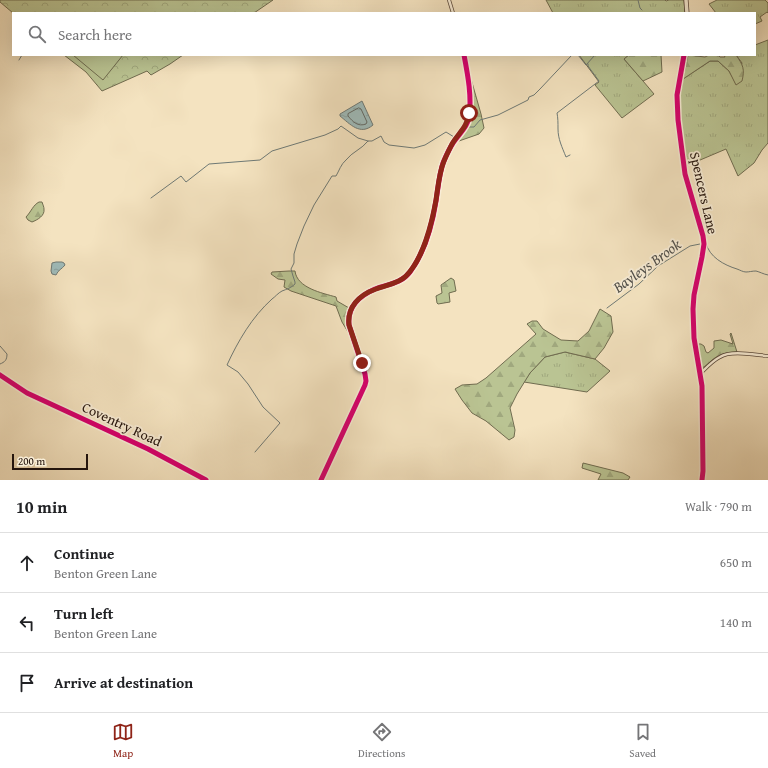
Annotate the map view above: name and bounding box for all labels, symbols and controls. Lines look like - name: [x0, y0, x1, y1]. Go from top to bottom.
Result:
- search box: [12, 12, 756, 56]
- icon: search: [26, 23, 48, 45]
- text: Search here: [58, 24, 132, 45]
- route start: [460, 104, 478, 122]
- street label: Spencers Lane: [685, 150, 723, 237]
- water label: Bayleys Brook: [608, 234, 685, 298]
- route end: [353, 354, 371, 372]
- street label: Coventry Road: [79, 397, 165, 451]
- scale bar: [12, 452, 88, 471]
- text: 200 m: [18, 453, 45, 469]
- text: 10 min: [16, 494, 67, 519]
- text: Walk · 790 m: [685, 497, 752, 516]
- text: Continue: [54, 543, 115, 564]
- icon: ahead: [16, 552, 38, 574]
- text: 650 m: [720, 553, 752, 572]
- text: Benton Green Lane: [54, 564, 157, 583]
- text: Turn left: [54, 603, 113, 624]
- icon: left: [16, 612, 38, 634]
- text: 140 m: [720, 613, 752, 632]
- text: Benton Green Lane: [54, 624, 157, 643]
- icon: arrive: [16, 672, 38, 694]
- text: Arrive at destination: [54, 672, 193, 693]
- tab: Map: [112, 721, 134, 761]
- tab: Directions: [358, 721, 405, 761]
- tab: Saved: [629, 721, 656, 761]

